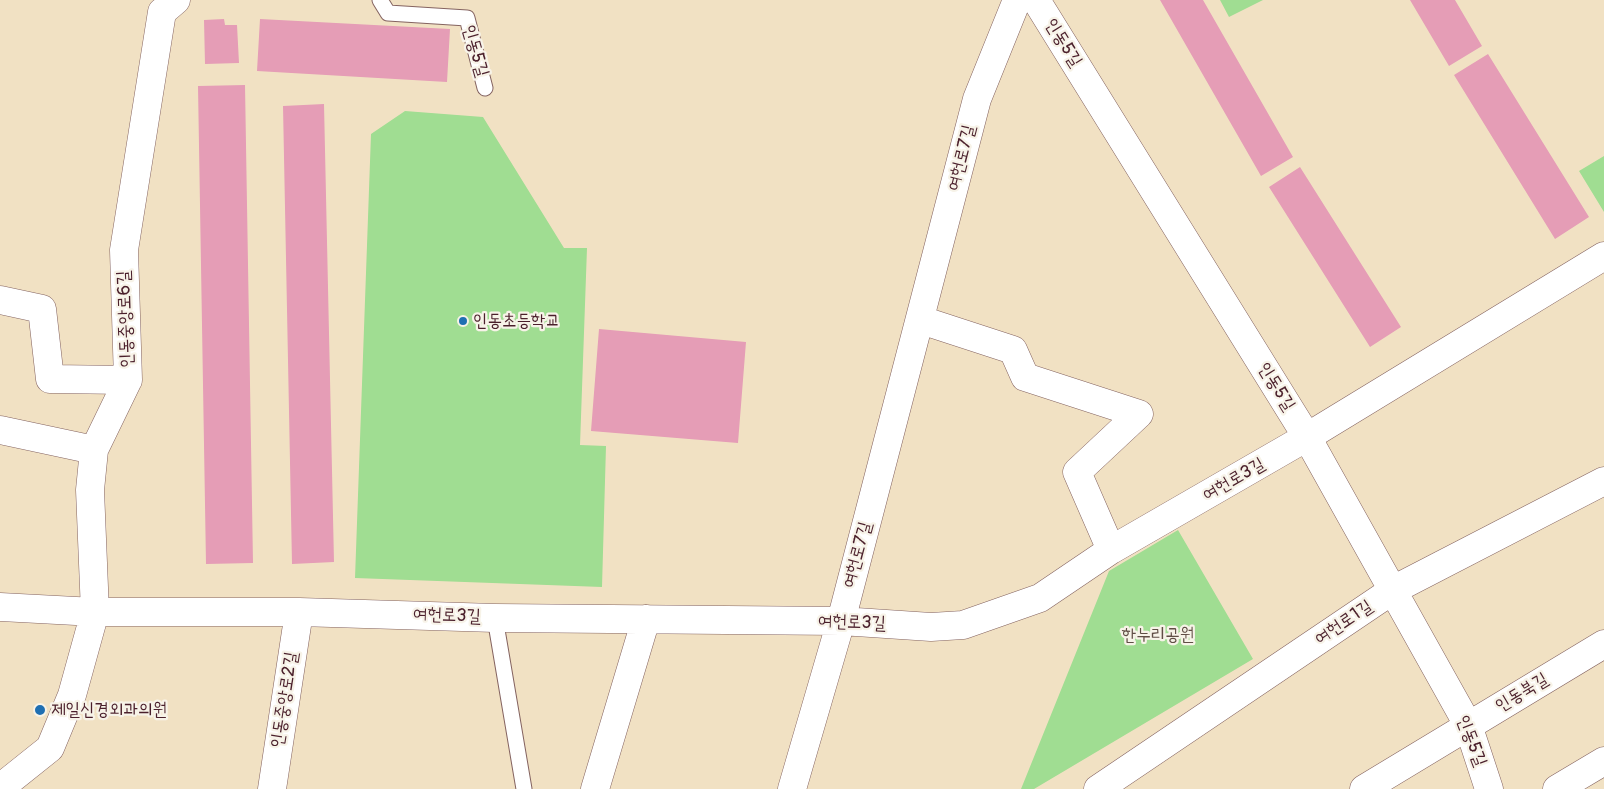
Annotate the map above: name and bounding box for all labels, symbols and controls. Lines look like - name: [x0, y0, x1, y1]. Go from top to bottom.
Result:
- street label: 인동5길: [1040, 15, 1086, 71]
- street label: 인동5길: [457, 22, 493, 80]
- street label: 여헌로7길: [943, 123, 981, 193]
- street label: 인동중앙로6길: [114, 270, 138, 368]
- place label: 인동초등학교: [473, 310, 560, 332]
- marker: 인동초등학교: [457, 315, 469, 327]
- street label: 인동5길: [1253, 359, 1299, 415]
- street label: 여헌로3길: [1199, 454, 1269, 506]
- street label: 여헌로7길: [839, 520, 877, 590]
- street label: 여헌로1길: [1311, 596, 1377, 650]
- street label: 여헌로3길: [413, 604, 481, 628]
- street label: 여헌로3길: [818, 611, 886, 635]
- park label: 한누리공원: [1122, 624, 1194, 646]
- street label: 인동중앙로2길: [267, 650, 303, 750]
- street label: 인동북길: [1492, 669, 1552, 717]
- place label: 제일신경외과의원: [51, 699, 167, 721]
- marker: 제일신경외과의원: [33, 703, 47, 717]
- street label: 인동5길: [1451, 712, 1491, 770]

